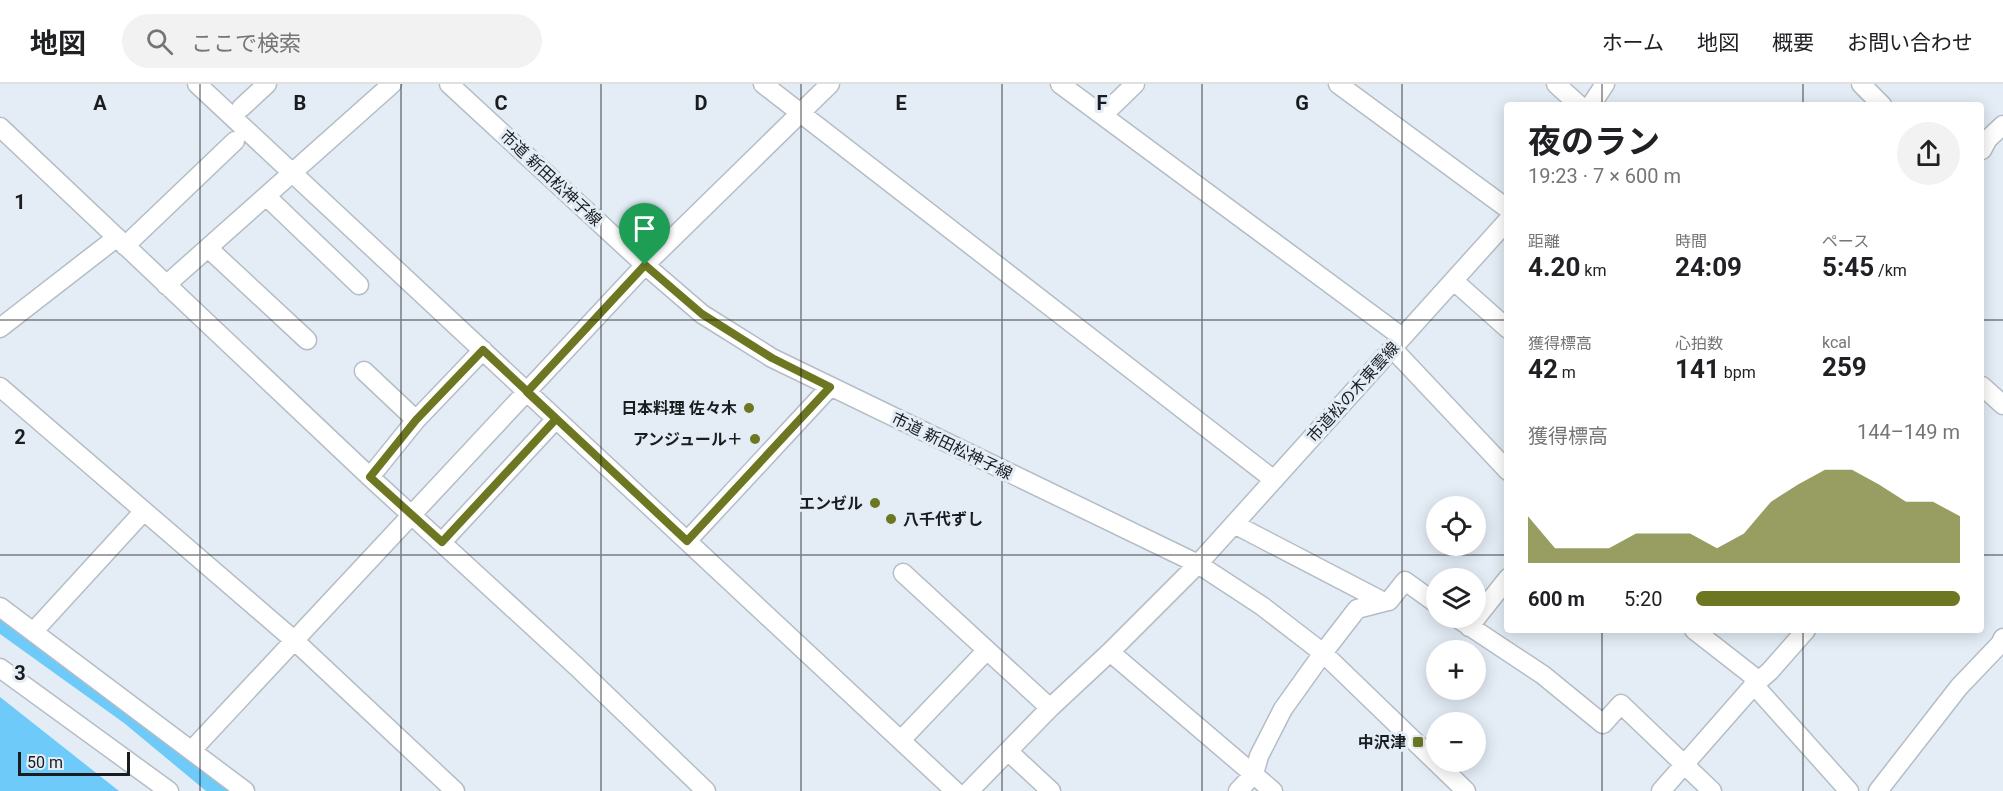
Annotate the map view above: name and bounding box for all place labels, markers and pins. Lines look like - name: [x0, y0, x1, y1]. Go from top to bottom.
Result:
- pin: [619, 203, 670, 265]
- place label: 日本料理 佐々木: [621, 399, 737, 418]
- marker: 日本料理 佐々木: [742, 401, 756, 415]
- place label: アンジュール＋: [633, 430, 743, 449]
- marker: アンジュール＋: [748, 432, 762, 446]
- place label: エンゼル: [799, 494, 863, 513]
- marker: エンゼル: [868, 496, 882, 510]
- place label: 八千代ずし: [903, 510, 983, 529]
- marker: 八千代ずし: [884, 512, 898, 526]
- place label: 中沢津: [1358, 733, 1406, 752]
- marker: 中沢津: [1411, 735, 1425, 749]

